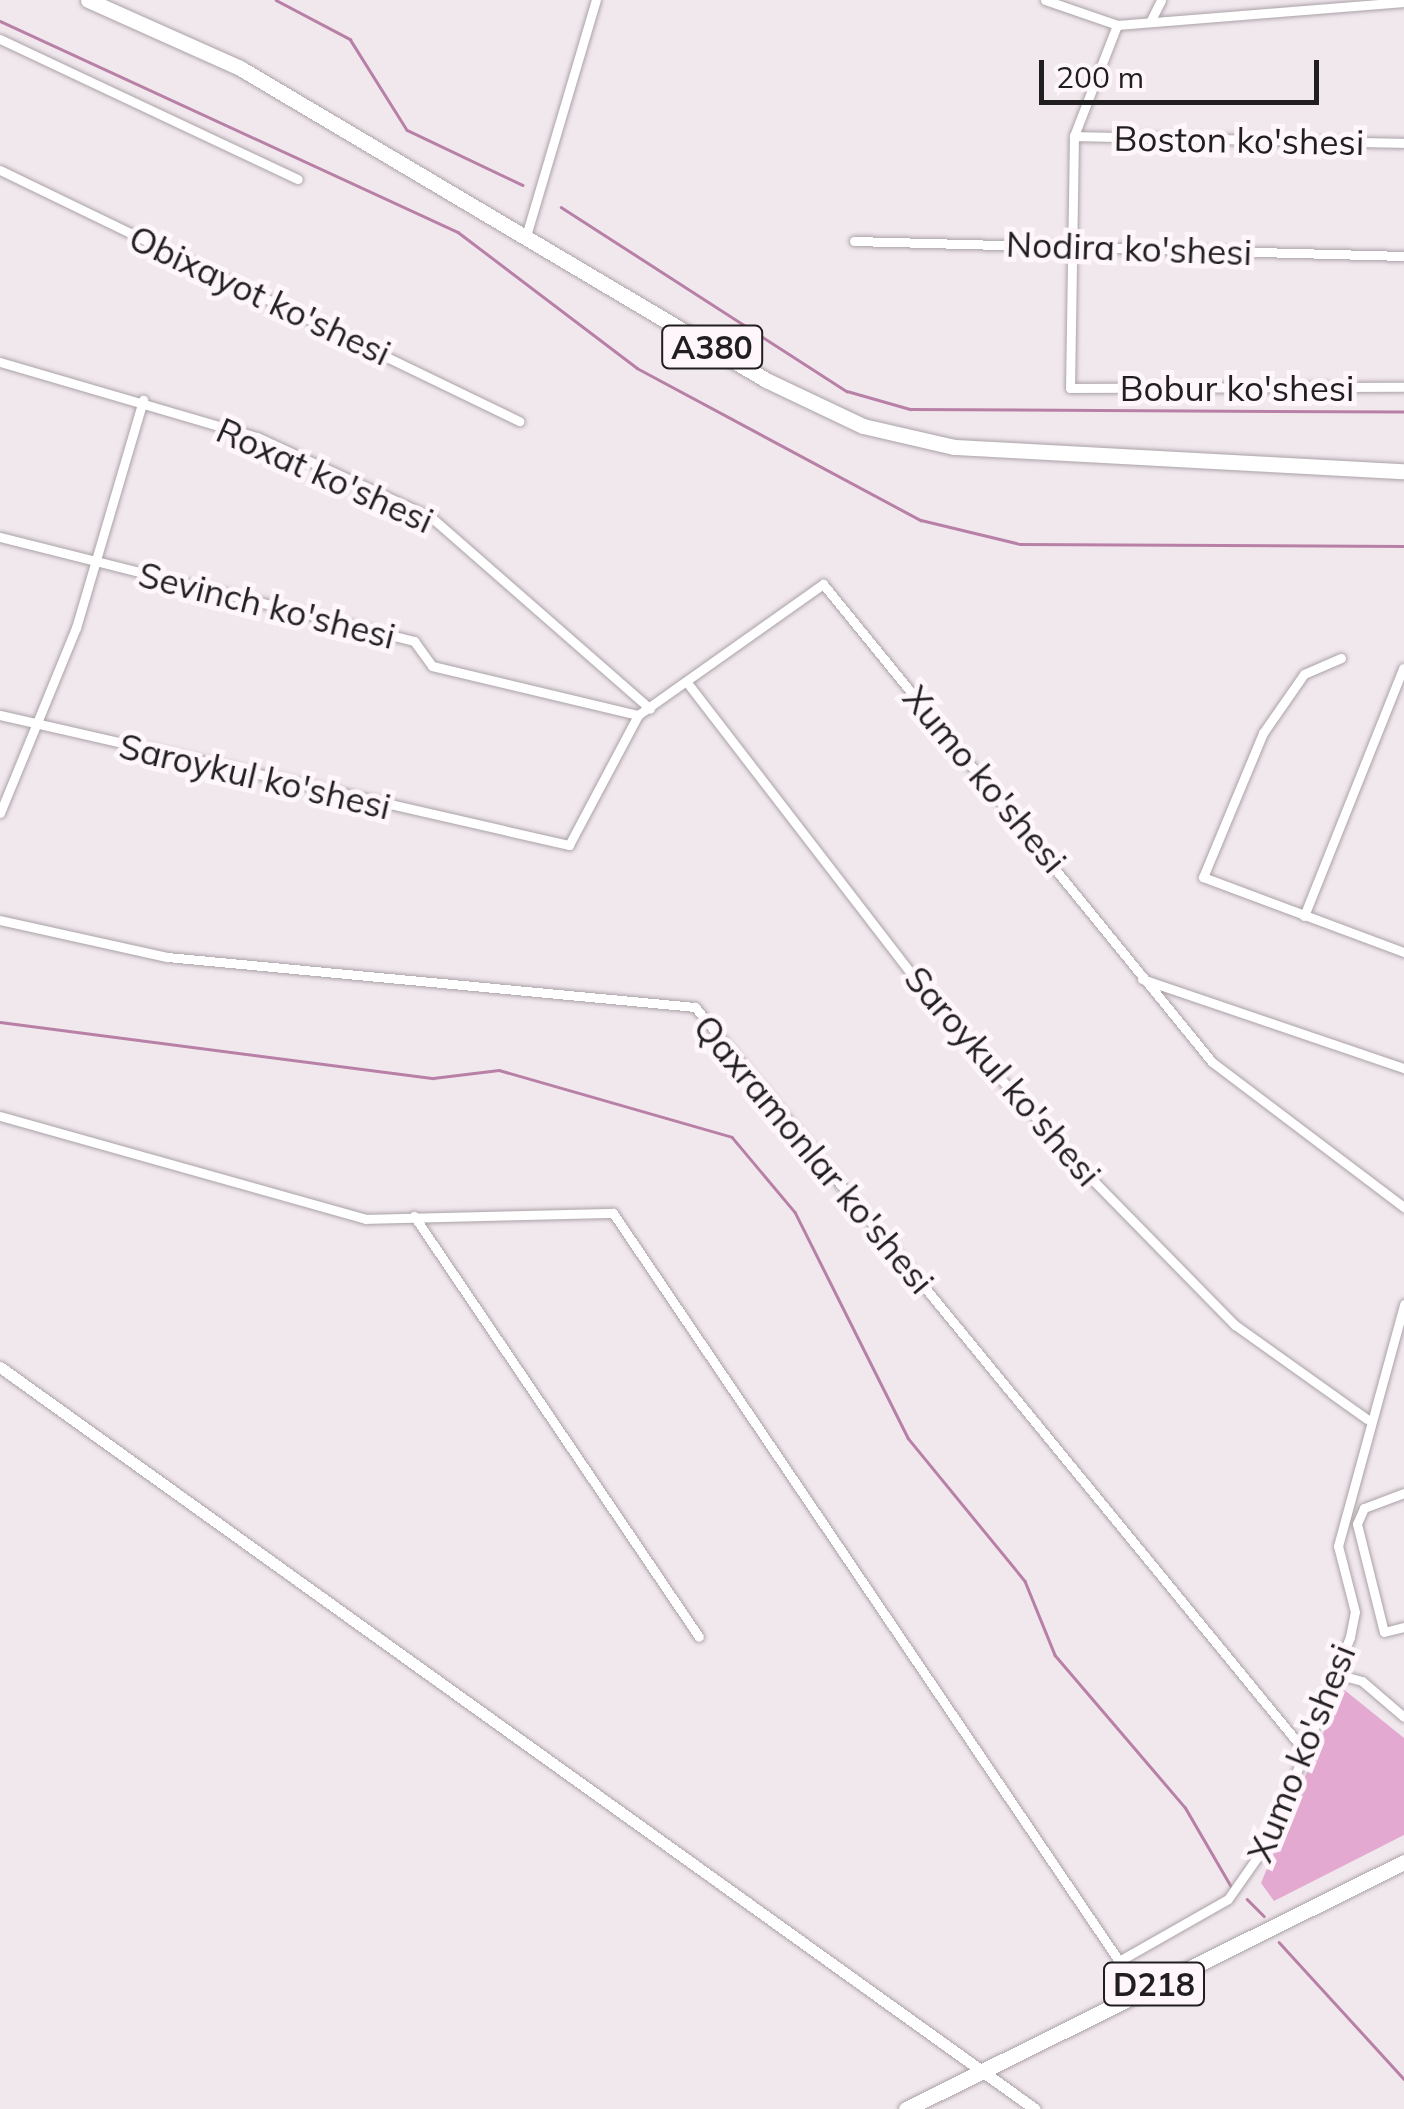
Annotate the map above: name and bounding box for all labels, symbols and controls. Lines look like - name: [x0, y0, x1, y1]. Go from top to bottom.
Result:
- scale bar: [1044, 40, 1324, 102]
- text: 200 m: [1056, 58, 1144, 96]
- street label: Boston ko'shesi: [1113, 117, 1365, 163]
- street label: Obixayot ko'shesi: [123, 216, 397, 374]
- street label: Nodira ko'shesi: [1005, 223, 1253, 273]
- road number: A380: [660, 320, 764, 374]
- street label: Bobur ko'shesi: [1120, 367, 1354, 409]
- street label: Roxat ko'shesi: [210, 409, 440, 541]
- street label: Sevinch ko'shesi: [134, 553, 400, 657]
- street label: Xumo ko'shesi: [895, 677, 1075, 881]
- street label: Saroykul ko'shesi: [115, 724, 395, 828]
- street label: Saroykul ko'shesi: [896, 958, 1110, 1194]
- street label: Qaxramonlar ko'shesi: [685, 1006, 943, 1302]
- street label: Xumo ko'shesi: [1238, 1638, 1364, 1868]
- road number: D218: [1102, 1957, 1206, 2011]

